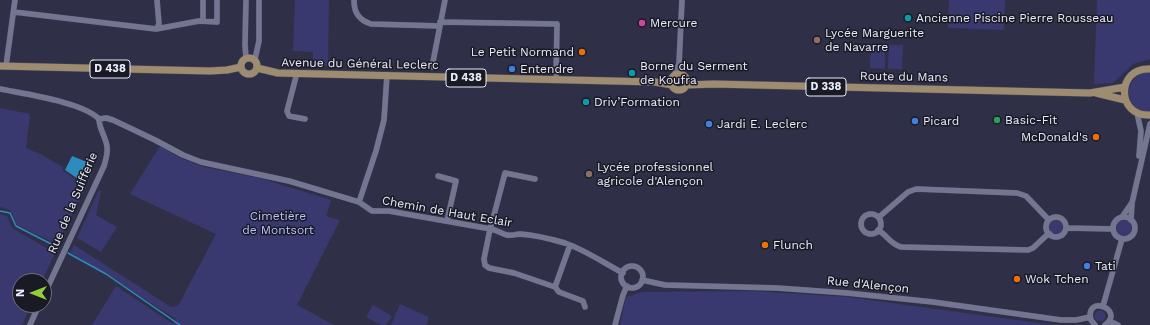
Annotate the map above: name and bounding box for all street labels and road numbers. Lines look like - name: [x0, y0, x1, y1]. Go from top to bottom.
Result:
- street label: Avenue du Général Leclerc: [281, 55, 439, 73]
- road number: D 438: [90, 60, 130, 78]
- road number: D 438: [446, 69, 486, 87]
- street label: Route du Mans: [860, 69, 948, 85]
- road number: D 338: [806, 78, 846, 96]
- street label: Rue de la Suifferie: [45, 150, 101, 256]
- street label: Chemin de Haut Eclair: [381, 193, 513, 231]
- street label: Rue d'Alençon: [826, 274, 910, 296]

